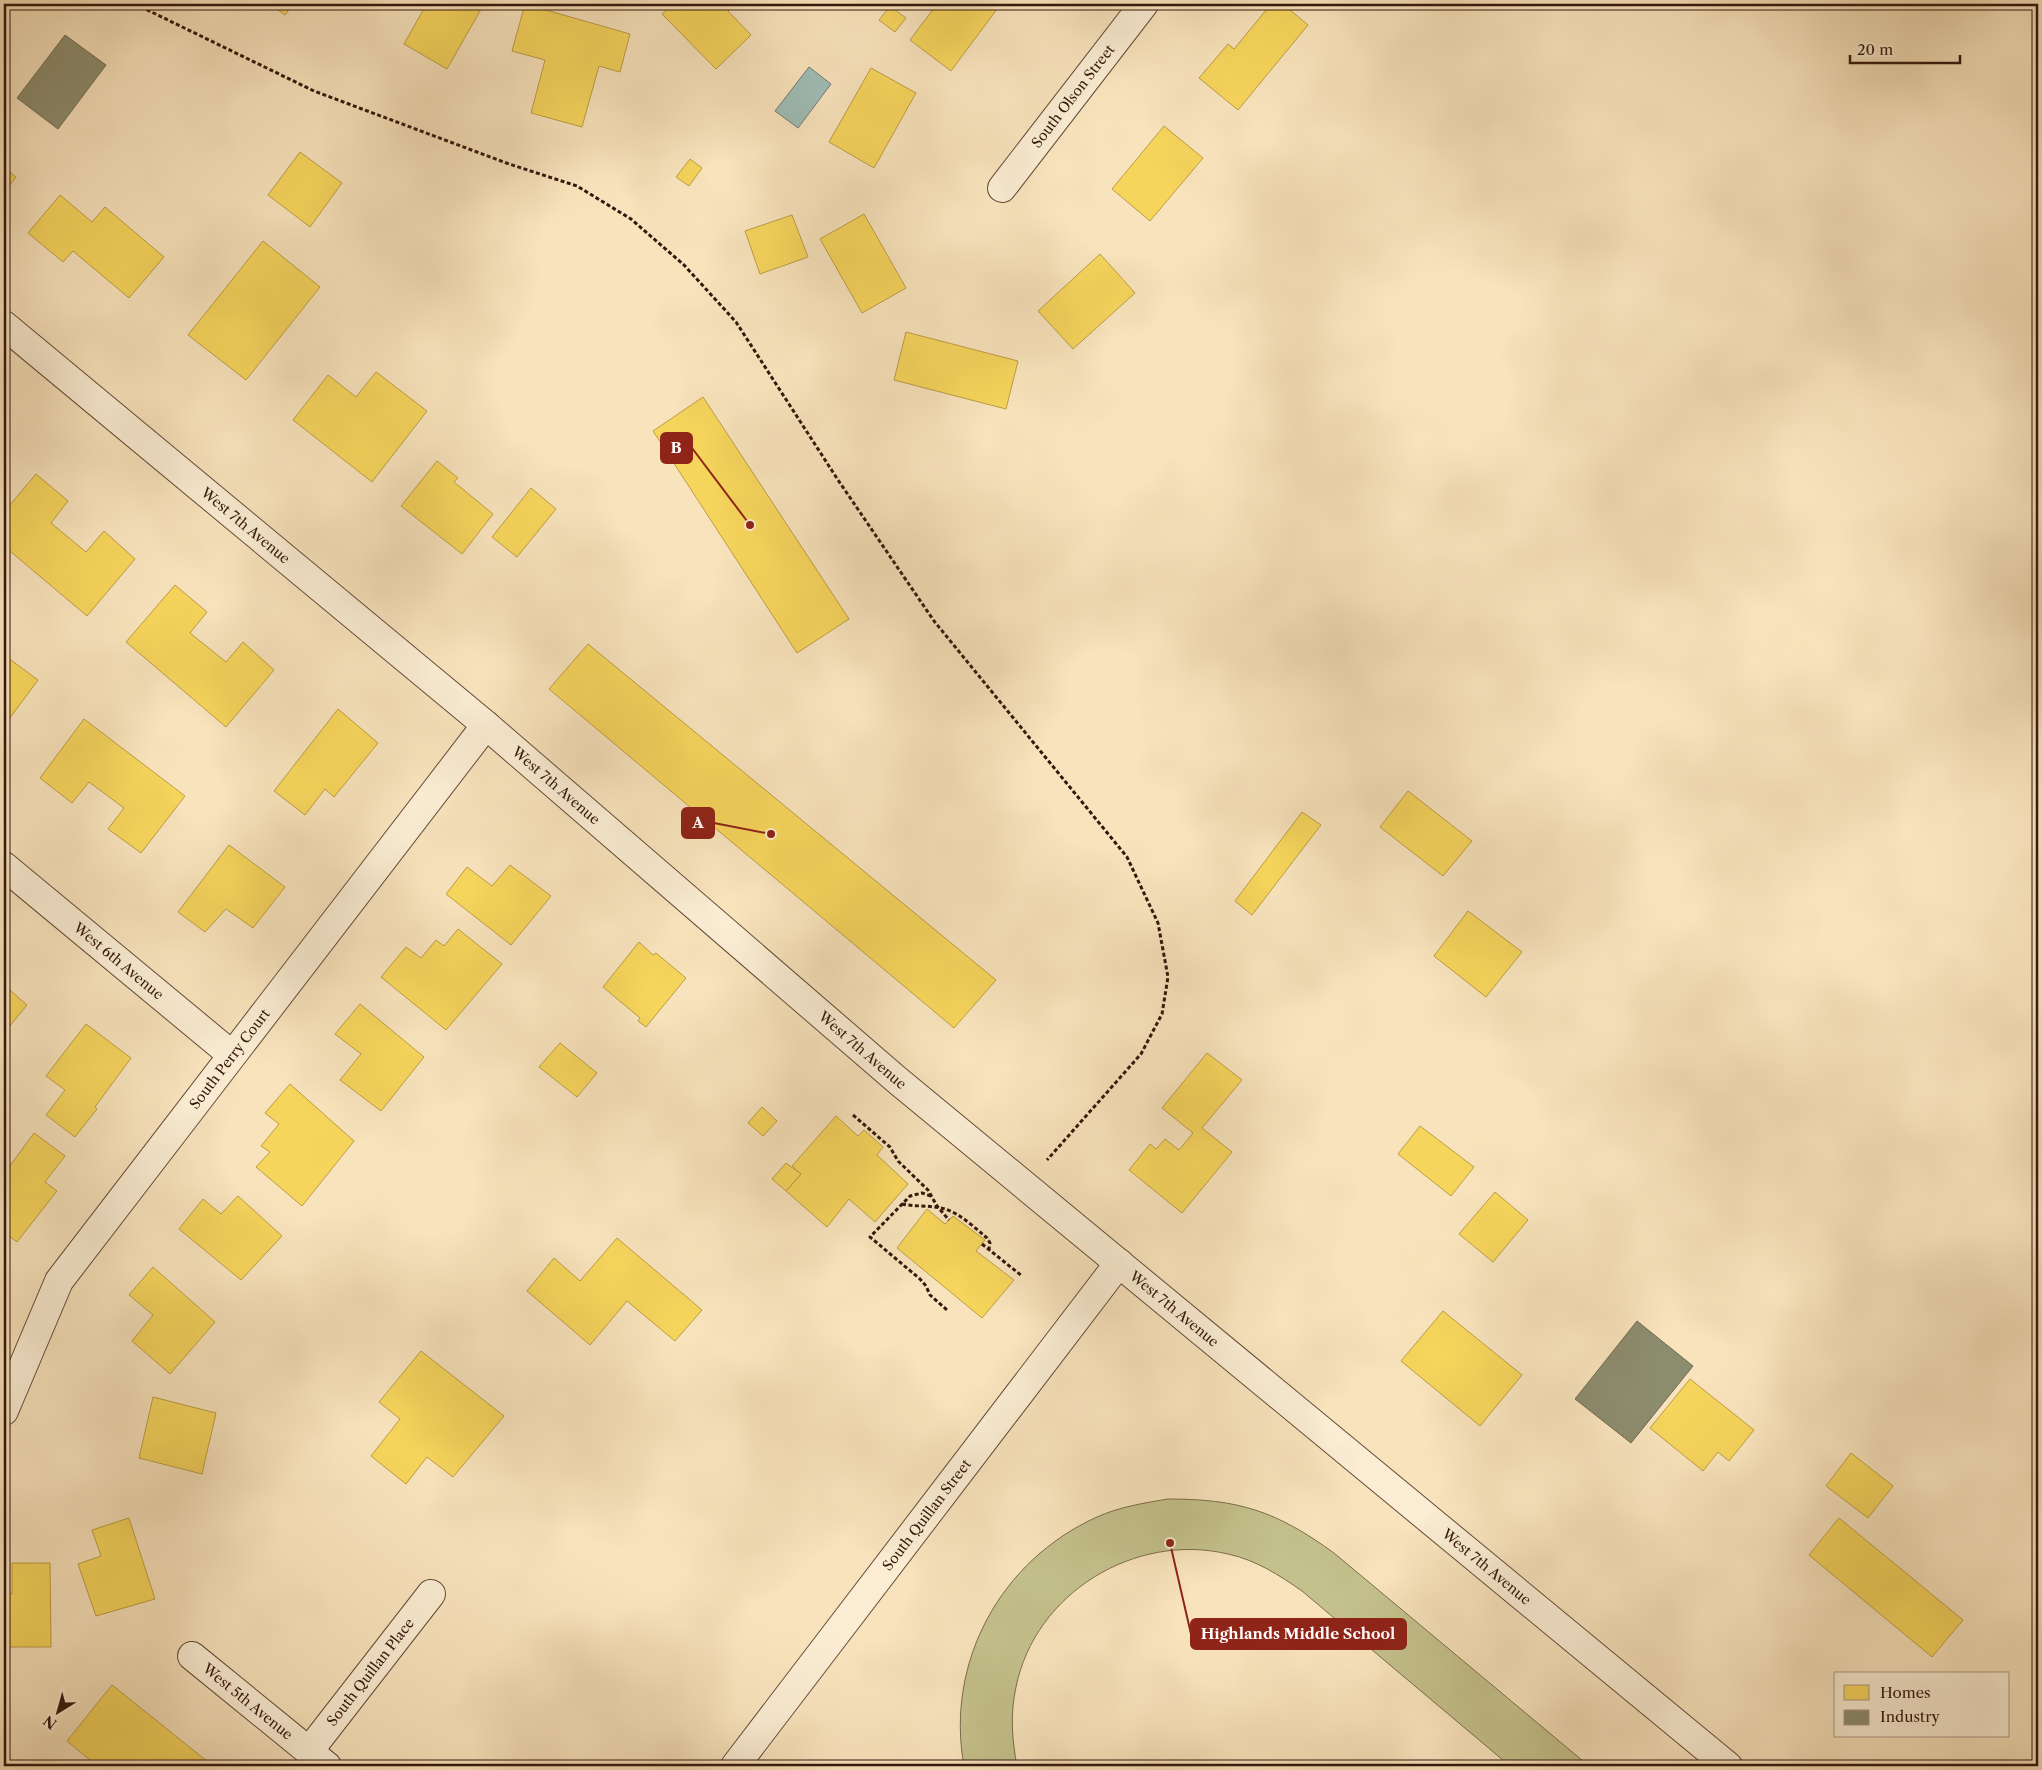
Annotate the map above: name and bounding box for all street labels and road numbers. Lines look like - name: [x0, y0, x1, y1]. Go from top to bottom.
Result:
- street label: South Olson Street: [1027, 41, 1118, 151]
- street label: West 7th Avenue: [197, 483, 294, 568]
- street label: West 7th Avenue: [508, 742, 604, 829]
- street label: West 6th Avenue: [69, 918, 168, 1004]
- street label: South Perry Court: [185, 1005, 274, 1113]
- street label: West 7th Avenue: [814, 1007, 910, 1093]
- street label: West 7th Avenue: [1125, 1266, 1223, 1351]
- street label: South Quillan Street: [878, 1455, 975, 1574]
- street label: West 7th Avenue: [1438, 1524, 1535, 1609]
- street label: South Quillan Place: [323, 1614, 418, 1730]
- street label: West 5th Avenue: [198, 1659, 297, 1744]

